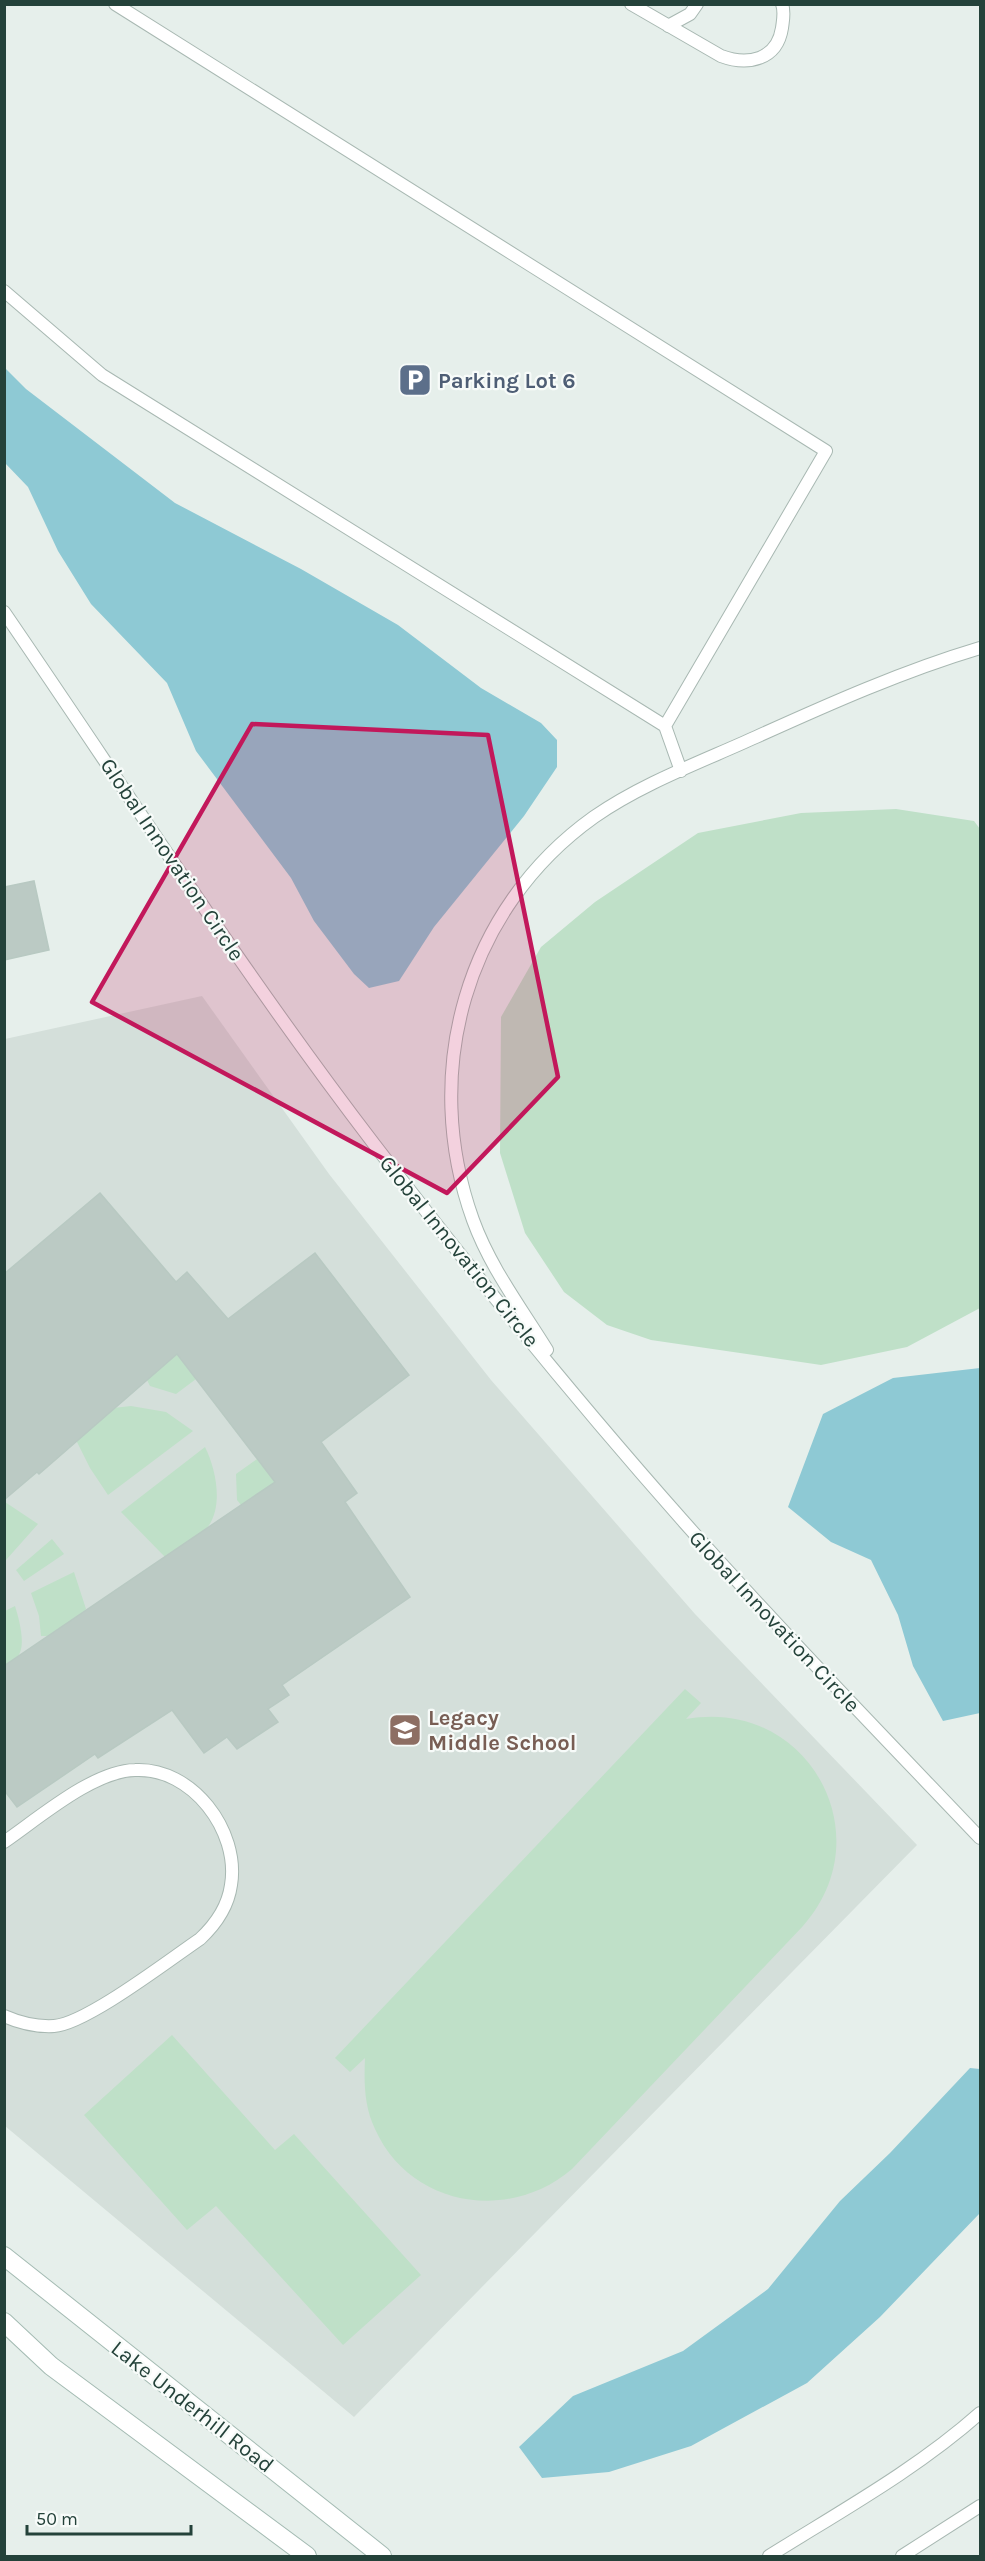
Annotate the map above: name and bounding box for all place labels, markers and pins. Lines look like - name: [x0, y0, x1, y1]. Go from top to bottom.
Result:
- parking icon: Parking Lot 6: [397, 362, 433, 398]
- place label: Parking Lot 6: [438, 368, 576, 394]
- place label: Legacy Middle School: [428, 1705, 576, 1756]
- school or university icon: Legacy Middle School: [387, 1712, 423, 1748]

